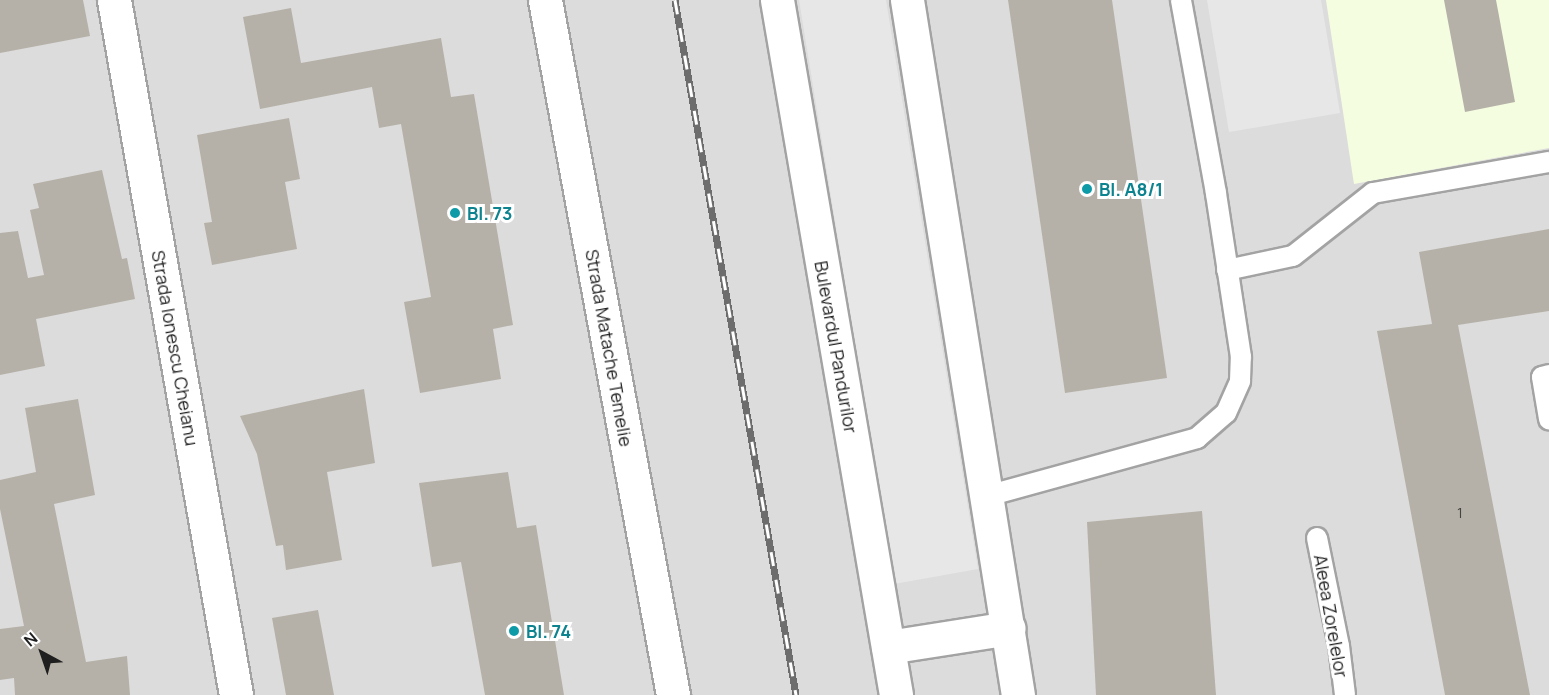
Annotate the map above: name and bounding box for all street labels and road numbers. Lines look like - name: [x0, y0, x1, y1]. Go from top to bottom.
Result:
- street label: Strada Matache Temelie: [581, 248, 637, 448]
- street label: Strada Ionescu Cheianu: [147, 249, 203, 447]
- street label: Bulevardul Pandurilor: [810, 259, 862, 435]
- street label: Aleea Zorelelor: [1310, 553, 1352, 679]

